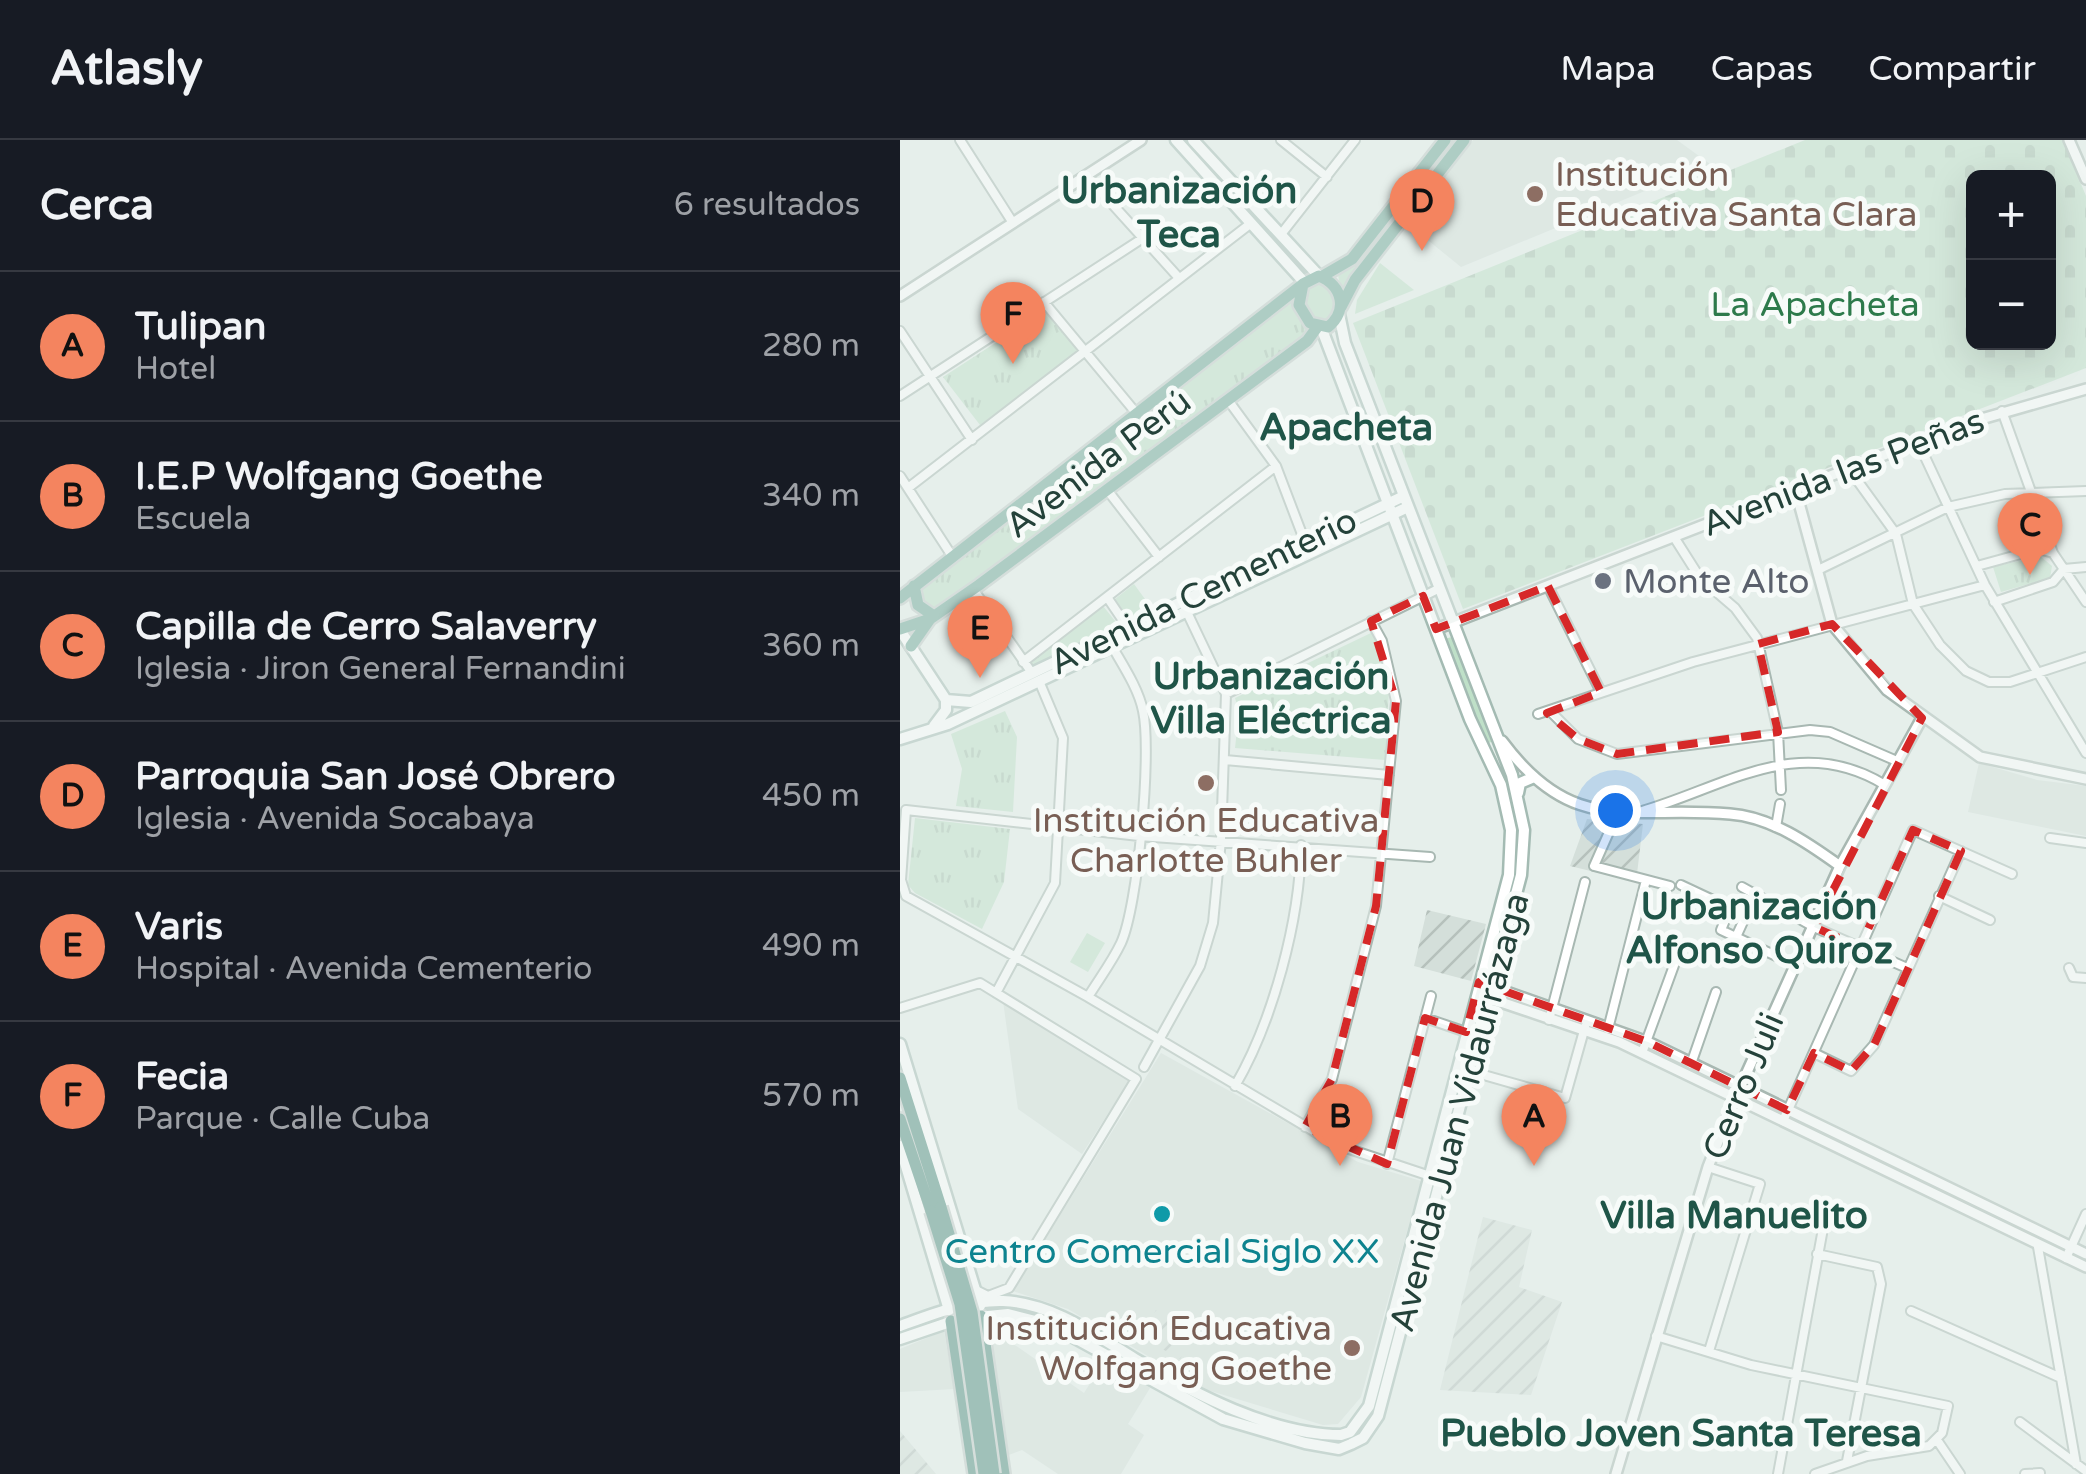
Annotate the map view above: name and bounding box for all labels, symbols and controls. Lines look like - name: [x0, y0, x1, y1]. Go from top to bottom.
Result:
- text: Atlasly: [50, 40, 203, 98]
- text: Mapa: [1560, 48, 1656, 90]
- text: Capas: [1711, 48, 1813, 90]
- text: Compartir: [1868, 48, 2036, 90]
- place label: Institución Educativa Santa Clara: [1555, 154, 1917, 236]
- district label: Urbanización Teca: [1061, 168, 1297, 258]
- pin: D: [1390, 168, 1454, 251]
- map controls: [1966, 170, 2056, 350]
- button: +: [1966, 170, 2056, 260]
- text: Cerca: [40, 180, 154, 231]
- marker: Institución Educativa Santa Clara: [1524, 183, 1546, 205]
- text: 6 resultados: [674, 186, 860, 224]
- button: −: [1966, 260, 2056, 350]
- pin: F: [980, 282, 1046, 364]
- park label: La Apacheta: [1710, 284, 1920, 326]
- text: Tulipan: [135, 304, 266, 350]
- text: A: [61, 327, 84, 365]
- text: 280 m: [762, 327, 860, 365]
- text: Hotel: [135, 350, 216, 388]
- street label: Avenida Perú: [998, 380, 1200, 547]
- street label: Avenida las Peñas: [1696, 400, 1990, 546]
- district label: Apacheta: [1259, 405, 1433, 451]
- text: I.E.P Wolfgang Goethe: [135, 454, 543, 500]
- text: B: [61, 477, 84, 515]
- text: 340 m: [762, 477, 860, 515]
- pin: C: [1998, 492, 2062, 575]
- street label: Avenida Cementerio: [1043, 499, 1364, 685]
- text: Escuela: [135, 500, 251, 538]
- place label: Monte Alto: [1623, 561, 1810, 603]
- marker: Monte Alto: [1592, 570, 1614, 592]
- pin: E: [948, 596, 1012, 678]
- text: Capilla de Cerro Salaverry: [135, 604, 597, 650]
- text: C: [61, 627, 84, 665]
- text: 360 m: [762, 627, 860, 665]
- text: Iglesia · Jiron General Fernandini: [135, 650, 626, 688]
- district label: Urbanización Villa Eléctrica: [1150, 654, 1392, 744]
- text: Parroquia San José Obrero: [135, 754, 616, 800]
- marker: Institución Educativa Charlotte Buhler: [1195, 772, 1217, 794]
- text: D: [60, 777, 85, 815]
- text: 450 m: [762, 777, 860, 815]
- your location: [1590, 785, 1641, 836]
- text: Iglesia · Avenida Socabaya: [135, 800, 535, 838]
- place label: Institución Educativa Charlotte Buhler: [1033, 800, 1379, 882]
- district label: Urbanización Alfonso Quiroz: [1625, 884, 1893, 974]
- street label: Avenida Juan Vidaurrázaga: [1380, 888, 1538, 1336]
- text: Varis: [135, 904, 223, 950]
- text: E: [62, 927, 83, 965]
- text: 490 m: [762, 927, 860, 965]
- text: Hospital · Avenida Cementerio: [135, 950, 593, 988]
- street label: Cerro Juli: [1694, 1007, 1794, 1166]
- text: Fecia: [135, 1054, 229, 1100]
- text: F: [63, 1077, 82, 1115]
- text: 570 m: [762, 1077, 860, 1115]
- pin: B: [1308, 1084, 1372, 1166]
- pin: A: [1502, 1084, 1566, 1166]
- text: Parque · Calle Cuba: [135, 1100, 430, 1138]
- district label: Villa Manuelito: [1600, 1193, 1868, 1239]
- marker: Centro Comercial Siglo XX: [1151, 1203, 1173, 1225]
- place label: Centro Comercial Siglo XX: [945, 1231, 1379, 1273]
- place label: Institución Educativa Wolfgang Goethe: [985, 1308, 1332, 1390]
- marker: Institución Educativa Wolfgang Goethe: [1341, 1337, 1363, 1359]
- district label: Pueblo Joven Santa Teresa: [1440, 1411, 1922, 1457]

